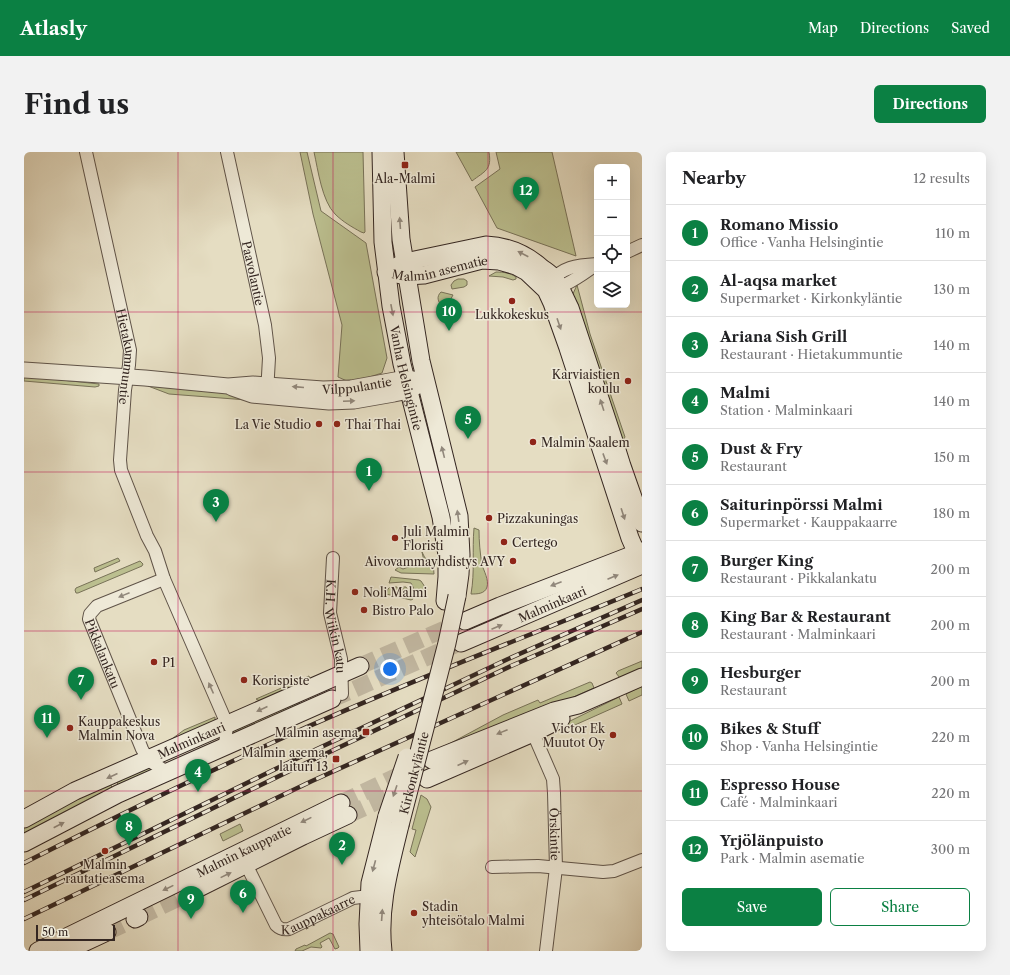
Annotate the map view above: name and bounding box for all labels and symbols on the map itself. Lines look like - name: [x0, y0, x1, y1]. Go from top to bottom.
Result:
- marker: Ala-Malmi: [400, 160, 410, 170]
- place label: Ala-Malmi: [374, 171, 436, 186]
- pin: 12: [513, 177, 539, 210]
- one-way arrow: [396, 217, 403, 229]
- street label: Paavolantie: [239, 239, 268, 307]
- one-way arrow: [517, 251, 529, 257]
- street label: Malmin asematie: [390, 252, 488, 284]
- marker: Lukkokeskus: [507, 296, 517, 306]
- pin: 10: [436, 298, 462, 331]
- one-way arrow: [389, 304, 395, 317]
- street label: Hietakummuntie: [113, 307, 138, 405]
- place label: Lukkokeskus: [475, 307, 549, 322]
- one-way arrow: [557, 318, 563, 330]
- street label: Vanha Helsingintie: [387, 323, 426, 432]
- place label: Karviaistien koulu: [552, 367, 621, 396]
- street label: Vilppulantie: [321, 373, 393, 397]
- marker: Karviaistien koulu: [623, 376, 633, 386]
- one-way arrow: [292, 384, 304, 390]
- one-way arrow: [343, 398, 356, 404]
- one-way arrow: [599, 398, 605, 410]
- pin: 5: [455, 406, 481, 439]
- place label: La Vie Studio: [235, 417, 311, 432]
- place label: Thai Thai: [345, 417, 401, 432]
- marker: La Vie Studio: [314, 419, 324, 429]
- marker: Thai Thai: [332, 419, 342, 429]
- place label: Malmin Saalem: [541, 435, 630, 450]
- marker: Malmin Saalem: [528, 437, 538, 447]
- one-way arrow: [440, 446, 446, 458]
- one-way arrow: [602, 454, 608, 466]
- pin: 1: [356, 458, 382, 491]
- pin: 3: [203, 489, 229, 522]
- one-way arrow: [620, 508, 626, 520]
- one-way arrow: [455, 509, 461, 522]
- place label: Pizzakuningas: [497, 511, 578, 526]
- marker: Pizzakuningas: [484, 513, 494, 523]
- place label: Juli Malmin Floristi: [401, 524, 470, 553]
- marker: Juli Malmin Floristi: [390, 533, 400, 543]
- place label: Certego: [512, 535, 558, 550]
- marker: Certego: [499, 537, 509, 547]
- place label: Aivovammayhdistys AVY: [364, 554, 506, 569]
- marker: Aivovammayhdistys AVY: [508, 556, 518, 566]
- one-way arrow: [607, 574, 619, 580]
- street label: K.H. Wiikin katu: [321, 579, 349, 674]
- street label: Malminkaari: [516, 582, 588, 625]
- one-way arrow: [550, 582, 562, 588]
- place label: Noli Malmi: [363, 585, 427, 600]
- marker: Noli Malmi: [350, 587, 360, 597]
- one-way arrow: [119, 592, 130, 598]
- place label: Bistro Palo: [372, 603, 434, 618]
- marker: Bistro Palo: [359, 605, 369, 615]
- street label: Pikkalankatu: [82, 616, 124, 691]
- one-way arrow: [491, 624, 502, 630]
- place label: P1: [162, 655, 175, 670]
- marker: P1: [149, 657, 159, 667]
- your location: [380, 659, 400, 679]
- pin: 7: [68, 667, 94, 700]
- place label: Korispiste: [252, 673, 310, 688]
- marker: Korispiste: [239, 675, 249, 685]
- one-way arrow: [208, 682, 214, 694]
- pin: 11: [34, 705, 60, 738]
- one-way arrow: [256, 706, 268, 712]
- place label: Kauppakeskus Malmin Nova: [78, 714, 160, 743]
- street label: Malminkaari: [155, 719, 228, 761]
- place label: Victor Ek Muutot Oy: [543, 721, 606, 750]
- marker: Kauppakeskus Malmin Nova: [65, 723, 75, 733]
- place label: Malmin asema: [275, 725, 359, 740]
- marker: Malmin asema: [361, 727, 371, 737]
- street label: Kirkonkyläntie: [396, 729, 431, 816]
- one-way arrow: [495, 729, 507, 735]
- marker: Victor Ek Muutot Oy: [608, 730, 618, 740]
- place label: Malmin asema, laituri 13: [242, 745, 328, 774]
- marker: Malmin asema, laituri 13: [331, 754, 341, 764]
- pin: 4: [185, 759, 211, 792]
- one-way arrow: [457, 760, 469, 766]
- one-way arrow: [106, 773, 118, 779]
- one-way arrow: [392, 786, 398, 798]
- street label: Örskintie: [547, 807, 563, 861]
- pin: 8: [116, 813, 142, 846]
- one-way arrow: [300, 817, 312, 823]
- street label: Malmin kauppatie: [194, 821, 294, 880]
- one-way arrow: [53, 822, 64, 828]
- pin: 2: [329, 832, 355, 865]
- marker: Malmin rautatieasema: [100, 846, 110, 856]
- place label: Malmin rautatieasema: [65, 857, 146, 886]
- one-way arrow: [371, 861, 377, 873]
- one-way arrow: [221, 872, 232, 878]
- pin: 6: [230, 880, 256, 913]
- one-way arrow: [162, 885, 173, 891]
- pin: 9: [178, 886, 204, 919]
- street label: Kauppakaarre: [281, 891, 358, 937]
- place label: Stadin yhteisötalo Malmi: [421, 899, 525, 928]
- marker: Stadin yhteisötalo Malmi: [409, 908, 419, 918]
- one-way arrow: [378, 909, 385, 921]
- scale bar: [36, 923, 115, 942]

